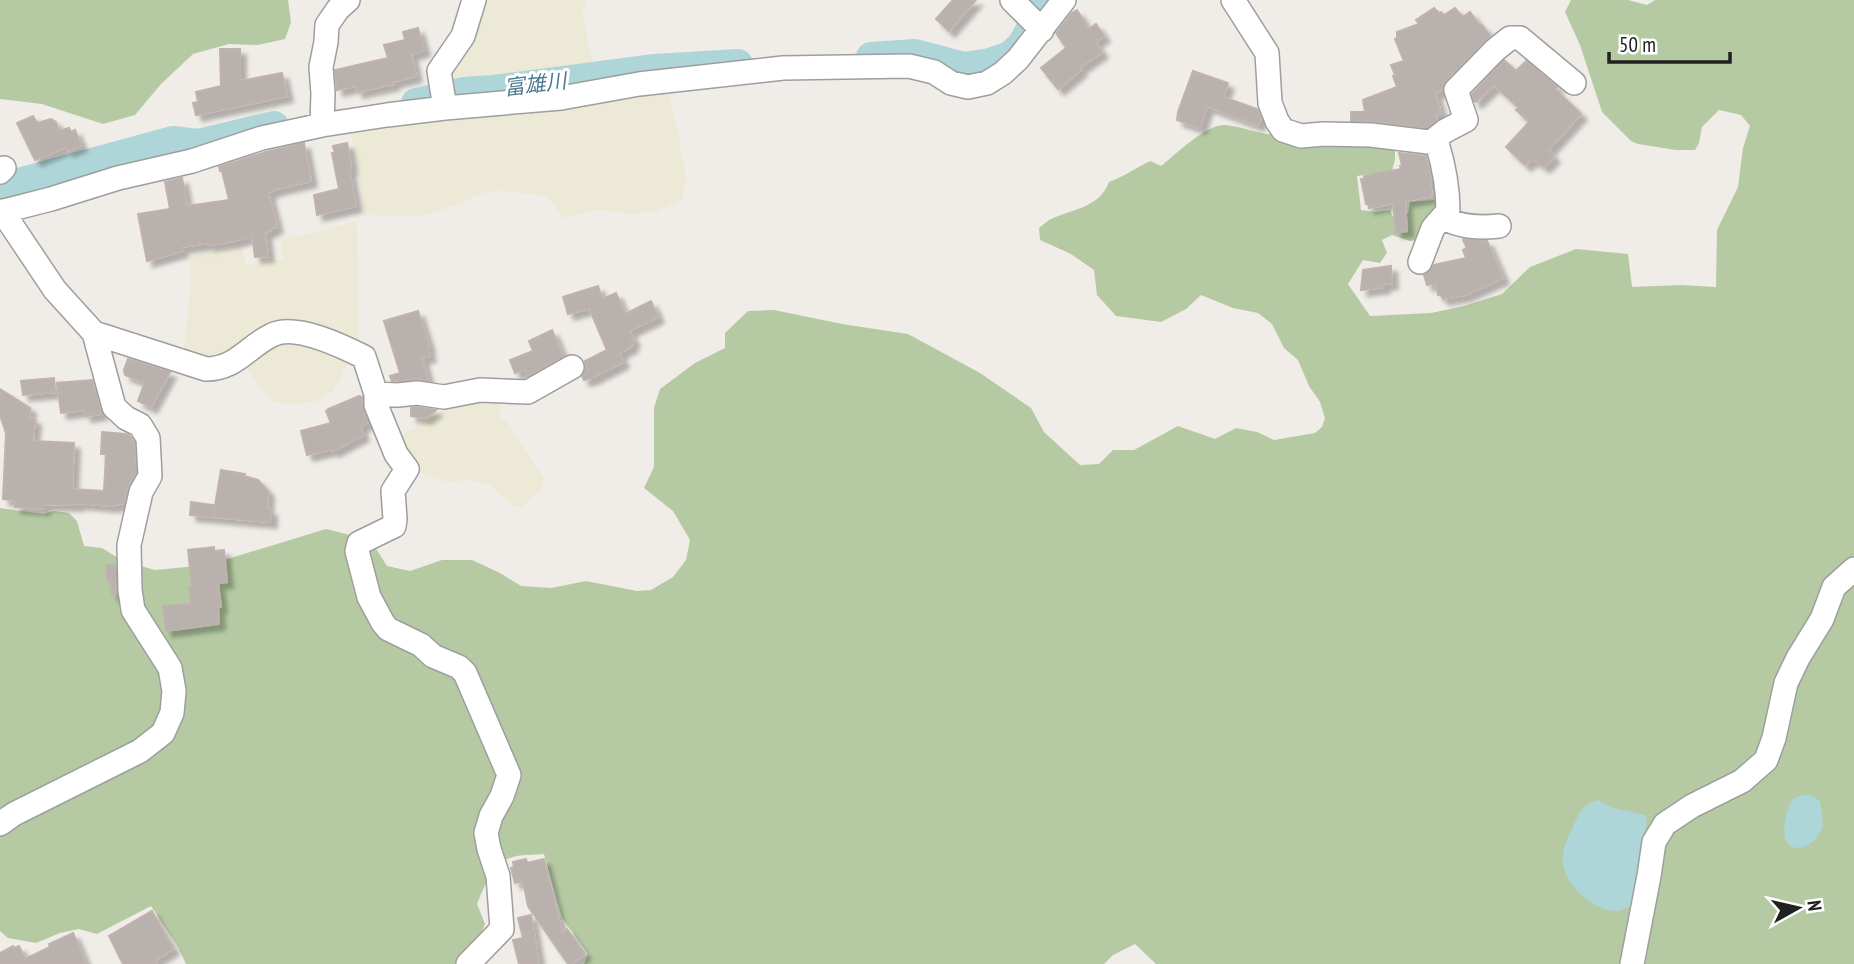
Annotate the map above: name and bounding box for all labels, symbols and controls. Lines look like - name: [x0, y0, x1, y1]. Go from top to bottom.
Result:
- scale bar: [1609, 21, 1730, 65]
- text: 50 m: [1619, 31, 1656, 58]
- water label: 富雄川: [502, 67, 570, 101]
- north arrow: [1763, 873, 1833, 943]
- text: N: [1802, 899, 1827, 912]

